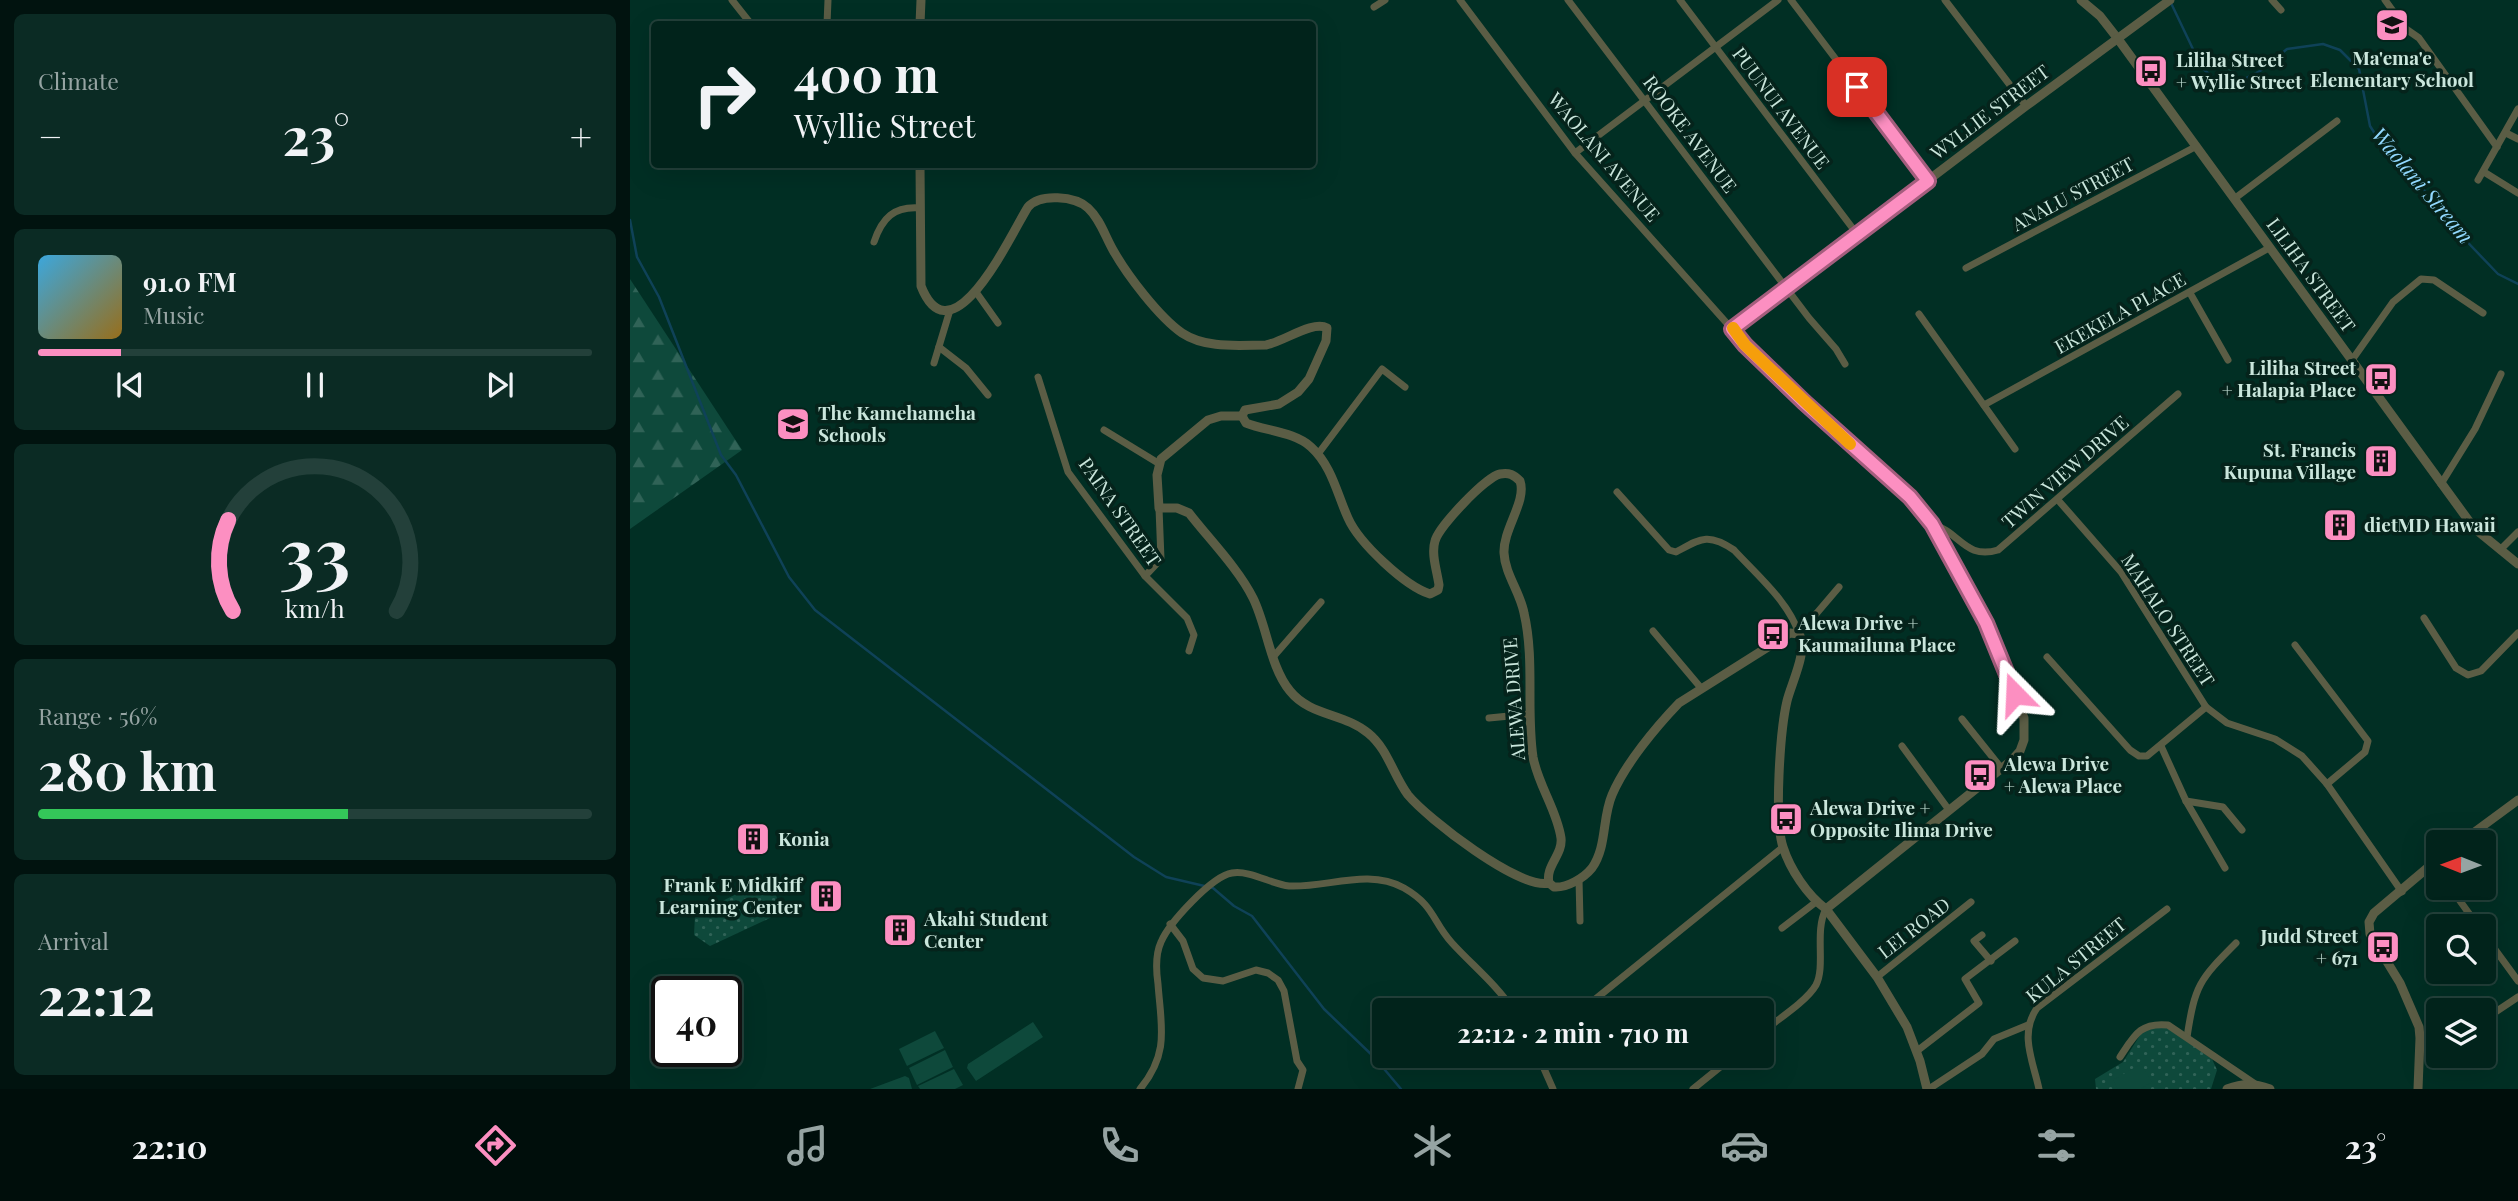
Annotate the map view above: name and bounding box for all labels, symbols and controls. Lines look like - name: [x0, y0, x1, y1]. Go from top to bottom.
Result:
- school or university icon: Ma'ema'e Elementary School: [2373, 6, 2411, 44]
- text: 400 m: [794, 40, 939, 105]
- street label: PUUNUI AVENUE: [1727, 41, 1836, 174]
- place label: Ma'ema'e Elementary School: [2310, 44, 2474, 92]
- place label: Liliha Street + Wyllie Street: [2176, 46, 2302, 94]
- icon: right: [679, 49, 770, 140]
- bus stop icon: Liliha Street + Wyllie Street: [2132, 52, 2170, 90]
- pin: [1827, 57, 1887, 117]
- street label: WYLLIE STREET: [1924, 58, 2054, 165]
- text: Climate: [38, 65, 119, 96]
- icon: arrive: [1838, 68, 1876, 106]
- street label: ROOKE AVENUE: [1638, 69, 1744, 198]
- street label: WAOLANI AVENUE: [1542, 86, 1666, 226]
- text: 23°: [283, 100, 350, 169]
- text: Wyllie Street: [794, 103, 975, 146]
- text: −: [38, 110, 63, 161]
- text: +: [570, 110, 592, 161]
- water label: Waolani Stream: [2367, 121, 2481, 249]
- street label: ANALU STREET: [2006, 150, 2138, 237]
- street label: LILIHA STREET: [2261, 212, 2362, 337]
- text: 91.0 FM: [143, 264, 237, 299]
- street label: EKEKELA PLACE: [2049, 265, 2190, 359]
- text: Music: [143, 299, 204, 330]
- place label: Liliha Street + Halapia Place: [2222, 354, 2356, 402]
- bus stop icon: Liliha Street + Halapia Place: [2362, 360, 2400, 398]
- icon: previous: [111, 366, 149, 404]
- icon: pause: [296, 366, 334, 404]
- icon: next: [481, 366, 519, 404]
- place label: The Kamehameha Schools: [818, 399, 976, 447]
- school or university icon: The Kamehameha Schools: [774, 405, 812, 443]
- street label: TWIN VIEW DRIVE: [1995, 409, 2133, 534]
- place label: St. Francis Kupuna Village: [2223, 436, 2356, 484]
- building icon: St. Francis Kupuna Village: [2362, 442, 2400, 480]
- street label: PAINA STREET: [1074, 452, 1168, 571]
- text: 33: [279, 502, 351, 599]
- building icon: dietMD Hawaii: [2321, 506, 2359, 544]
- place label: dietMD Hawaii: [2364, 511, 2496, 537]
- street label: MAHALO STREET: [2116, 548, 2222, 691]
- text: km/h: [285, 590, 345, 623]
- place label: Alewa Drive + Kaumailuna Place: [1797, 609, 1956, 657]
- bus stop icon: Alewa Drive + Kaumailuna Place: [1754, 615, 1792, 653]
- street label: ALEWA DRIVE: [1496, 637, 1530, 762]
- position arrow: [1978, 657, 2052, 731]
- text: Range · 56%: [38, 700, 157, 731]
- text: 280 km: [38, 735, 217, 804]
- place label: Alewa Drive + Alewa Place: [2003, 750, 2122, 798]
- bus stop icon: Alewa Drive + Alewa Place: [1961, 756, 1999, 794]
- place label: Alewa Drive + Opposite Ilima Drive: [1809, 794, 1993, 842]
- bus stop icon: Alewa Drive + Opposite Ilima Drive: [1767, 800, 1805, 838]
- building icon: Konia: [734, 820, 772, 858]
- place label: Konia: [778, 825, 830, 851]
- north arrow: [2426, 830, 2496, 900]
- map controls: [2426, 830, 2496, 1068]
- place label: Frank E Midkiff Learning Center: [659, 871, 804, 919]
- building icon: Frank E Midkiff Learning Center: [807, 877, 845, 915]
- street label: LEI ROAD: [1872, 891, 1955, 964]
- place label: Akahi Student Center: [923, 905, 1048, 953]
- street label: KULA STREET: [2020, 910, 2131, 1008]
- building icon: Akahi Student Center: [881, 911, 919, 949]
- button: search: [2426, 914, 2496, 984]
- place label: Judd Street + 671: [2259, 922, 2358, 970]
- text: Arrival: [38, 925, 109, 956]
- bus stop icon: Judd Street + 671: [2364, 928, 2402, 966]
- text: 22:12: [38, 960, 155, 1029]
- speed limit sign: 40: [651, 976, 742, 1067]
- button: layers: [2426, 998, 2496, 1068]
- text: 22:12 · 2 min · 710 m: [1457, 1015, 1689, 1050]
- icon: directions: [471, 1121, 520, 1170]
- icon: music: [783, 1121, 832, 1170]
- icon: phone: [1095, 1121, 1144, 1170]
- icon: climate: [1408, 1121, 1457, 1170]
- icon: car: [1720, 1121, 1769, 1170]
- icon: filters: [2032, 1121, 2081, 1170]
- text: 22:10: [132, 1124, 207, 1167]
- text: 23°: [2345, 1124, 2386, 1167]

